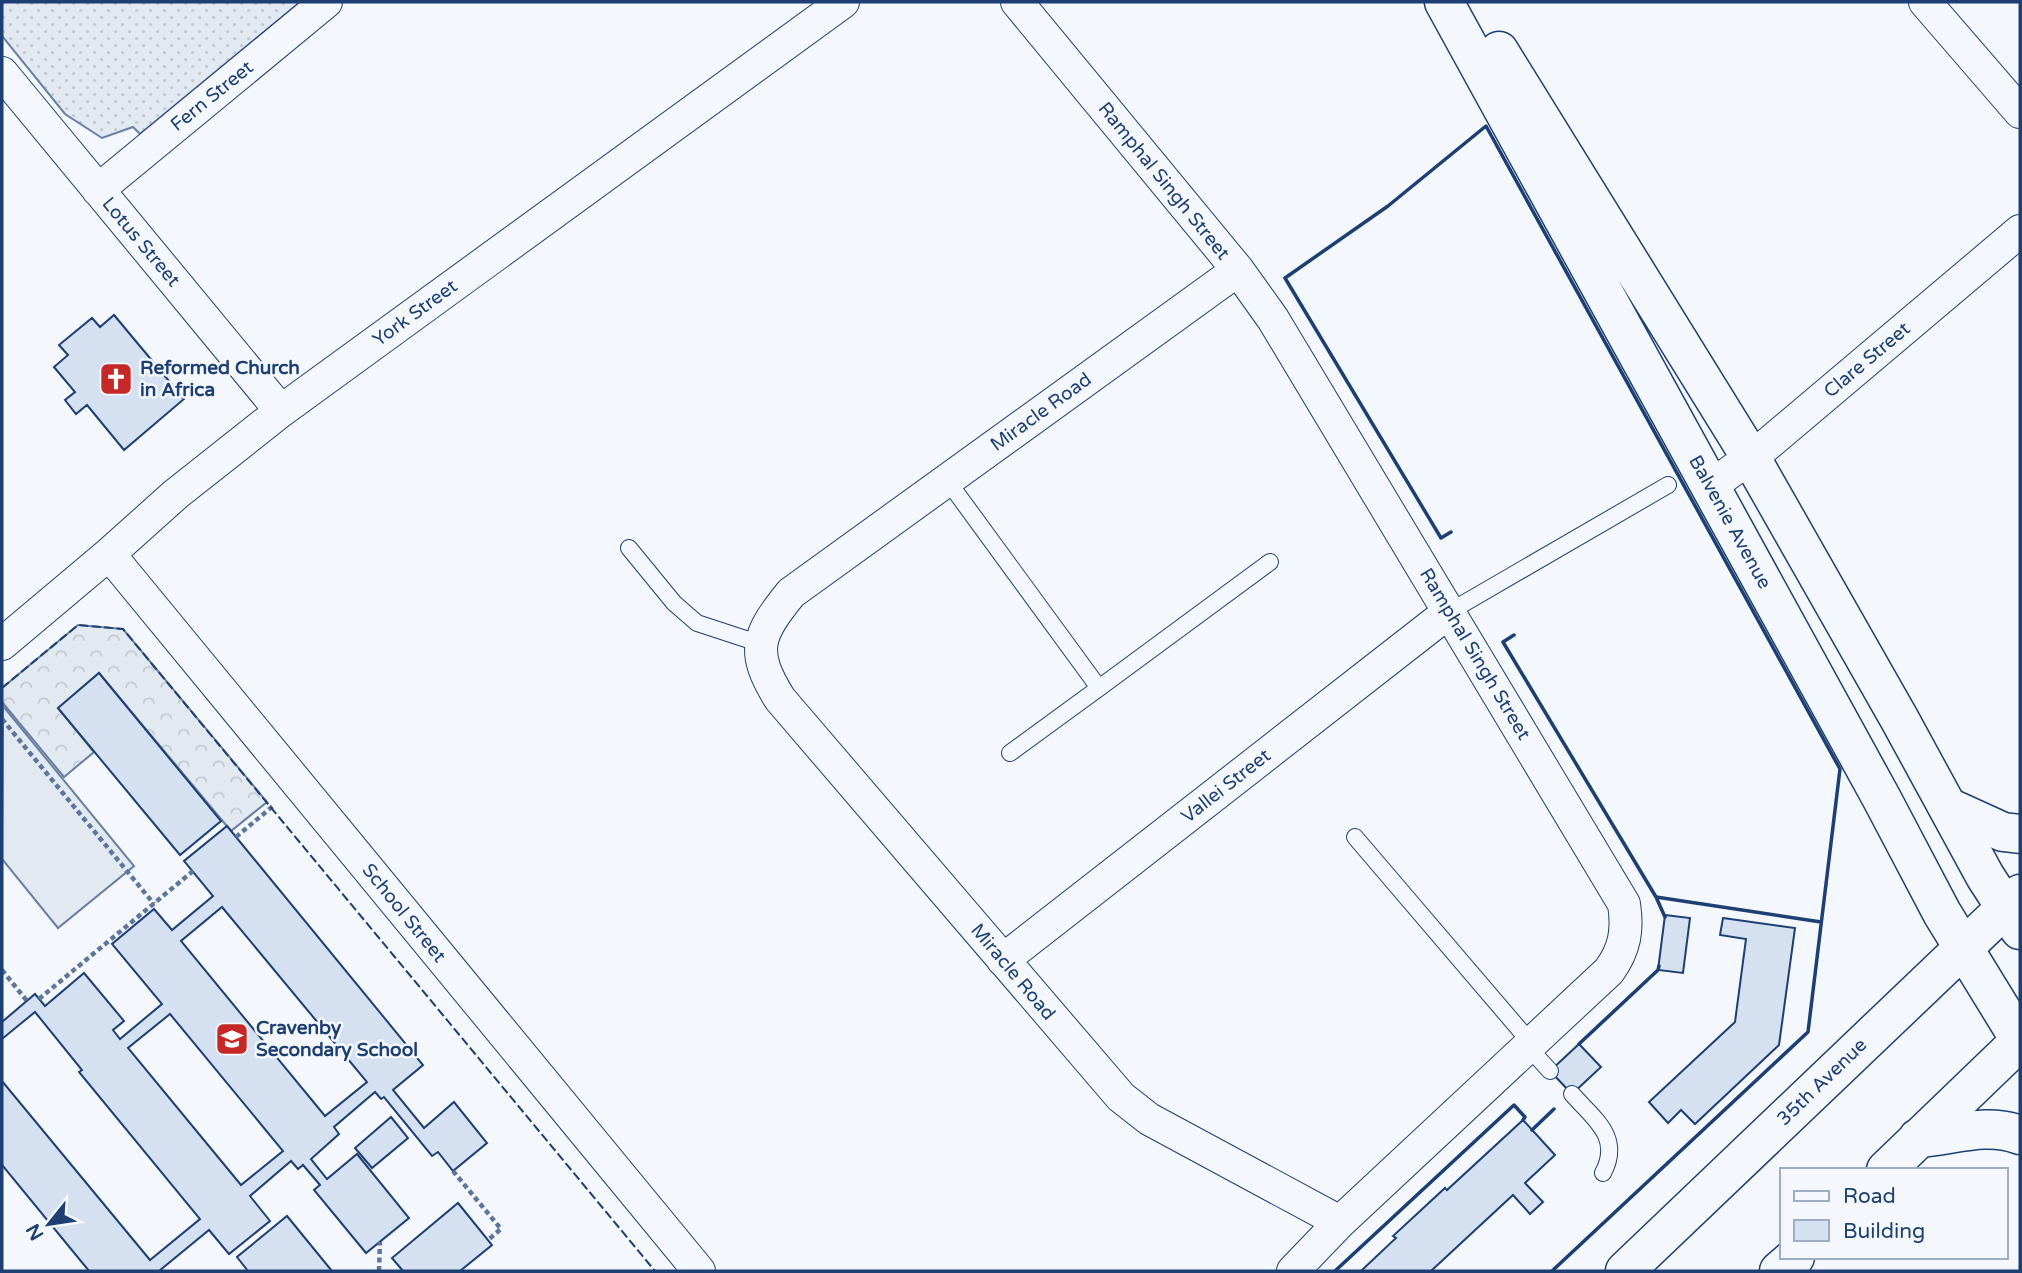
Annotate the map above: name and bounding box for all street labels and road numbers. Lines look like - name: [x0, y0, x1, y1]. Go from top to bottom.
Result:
- street label: Fern Street: [166, 56, 258, 136]
- street label: Ramphal Singh Street: [1094, 98, 1234, 264]
- street label: Lotus Street: [97, 193, 185, 291]
- street label: York Street: [368, 275, 462, 351]
- street label: Clare Street: [1819, 318, 1915, 402]
- street label: Miracle Road: [986, 368, 1096, 456]
- street label: Balvenie Avenue: [1684, 451, 1776, 593]
- street label: Ramphal Singh Street: [1415, 564, 1535, 744]
- street label: Vallei Street: [1177, 744, 1275, 828]
- street label: School Street: [358, 859, 450, 967]
- street label: Miracle Road: [966, 919, 1060, 1025]
- street label: 35th Avenue: [1773, 1034, 1871, 1130]

